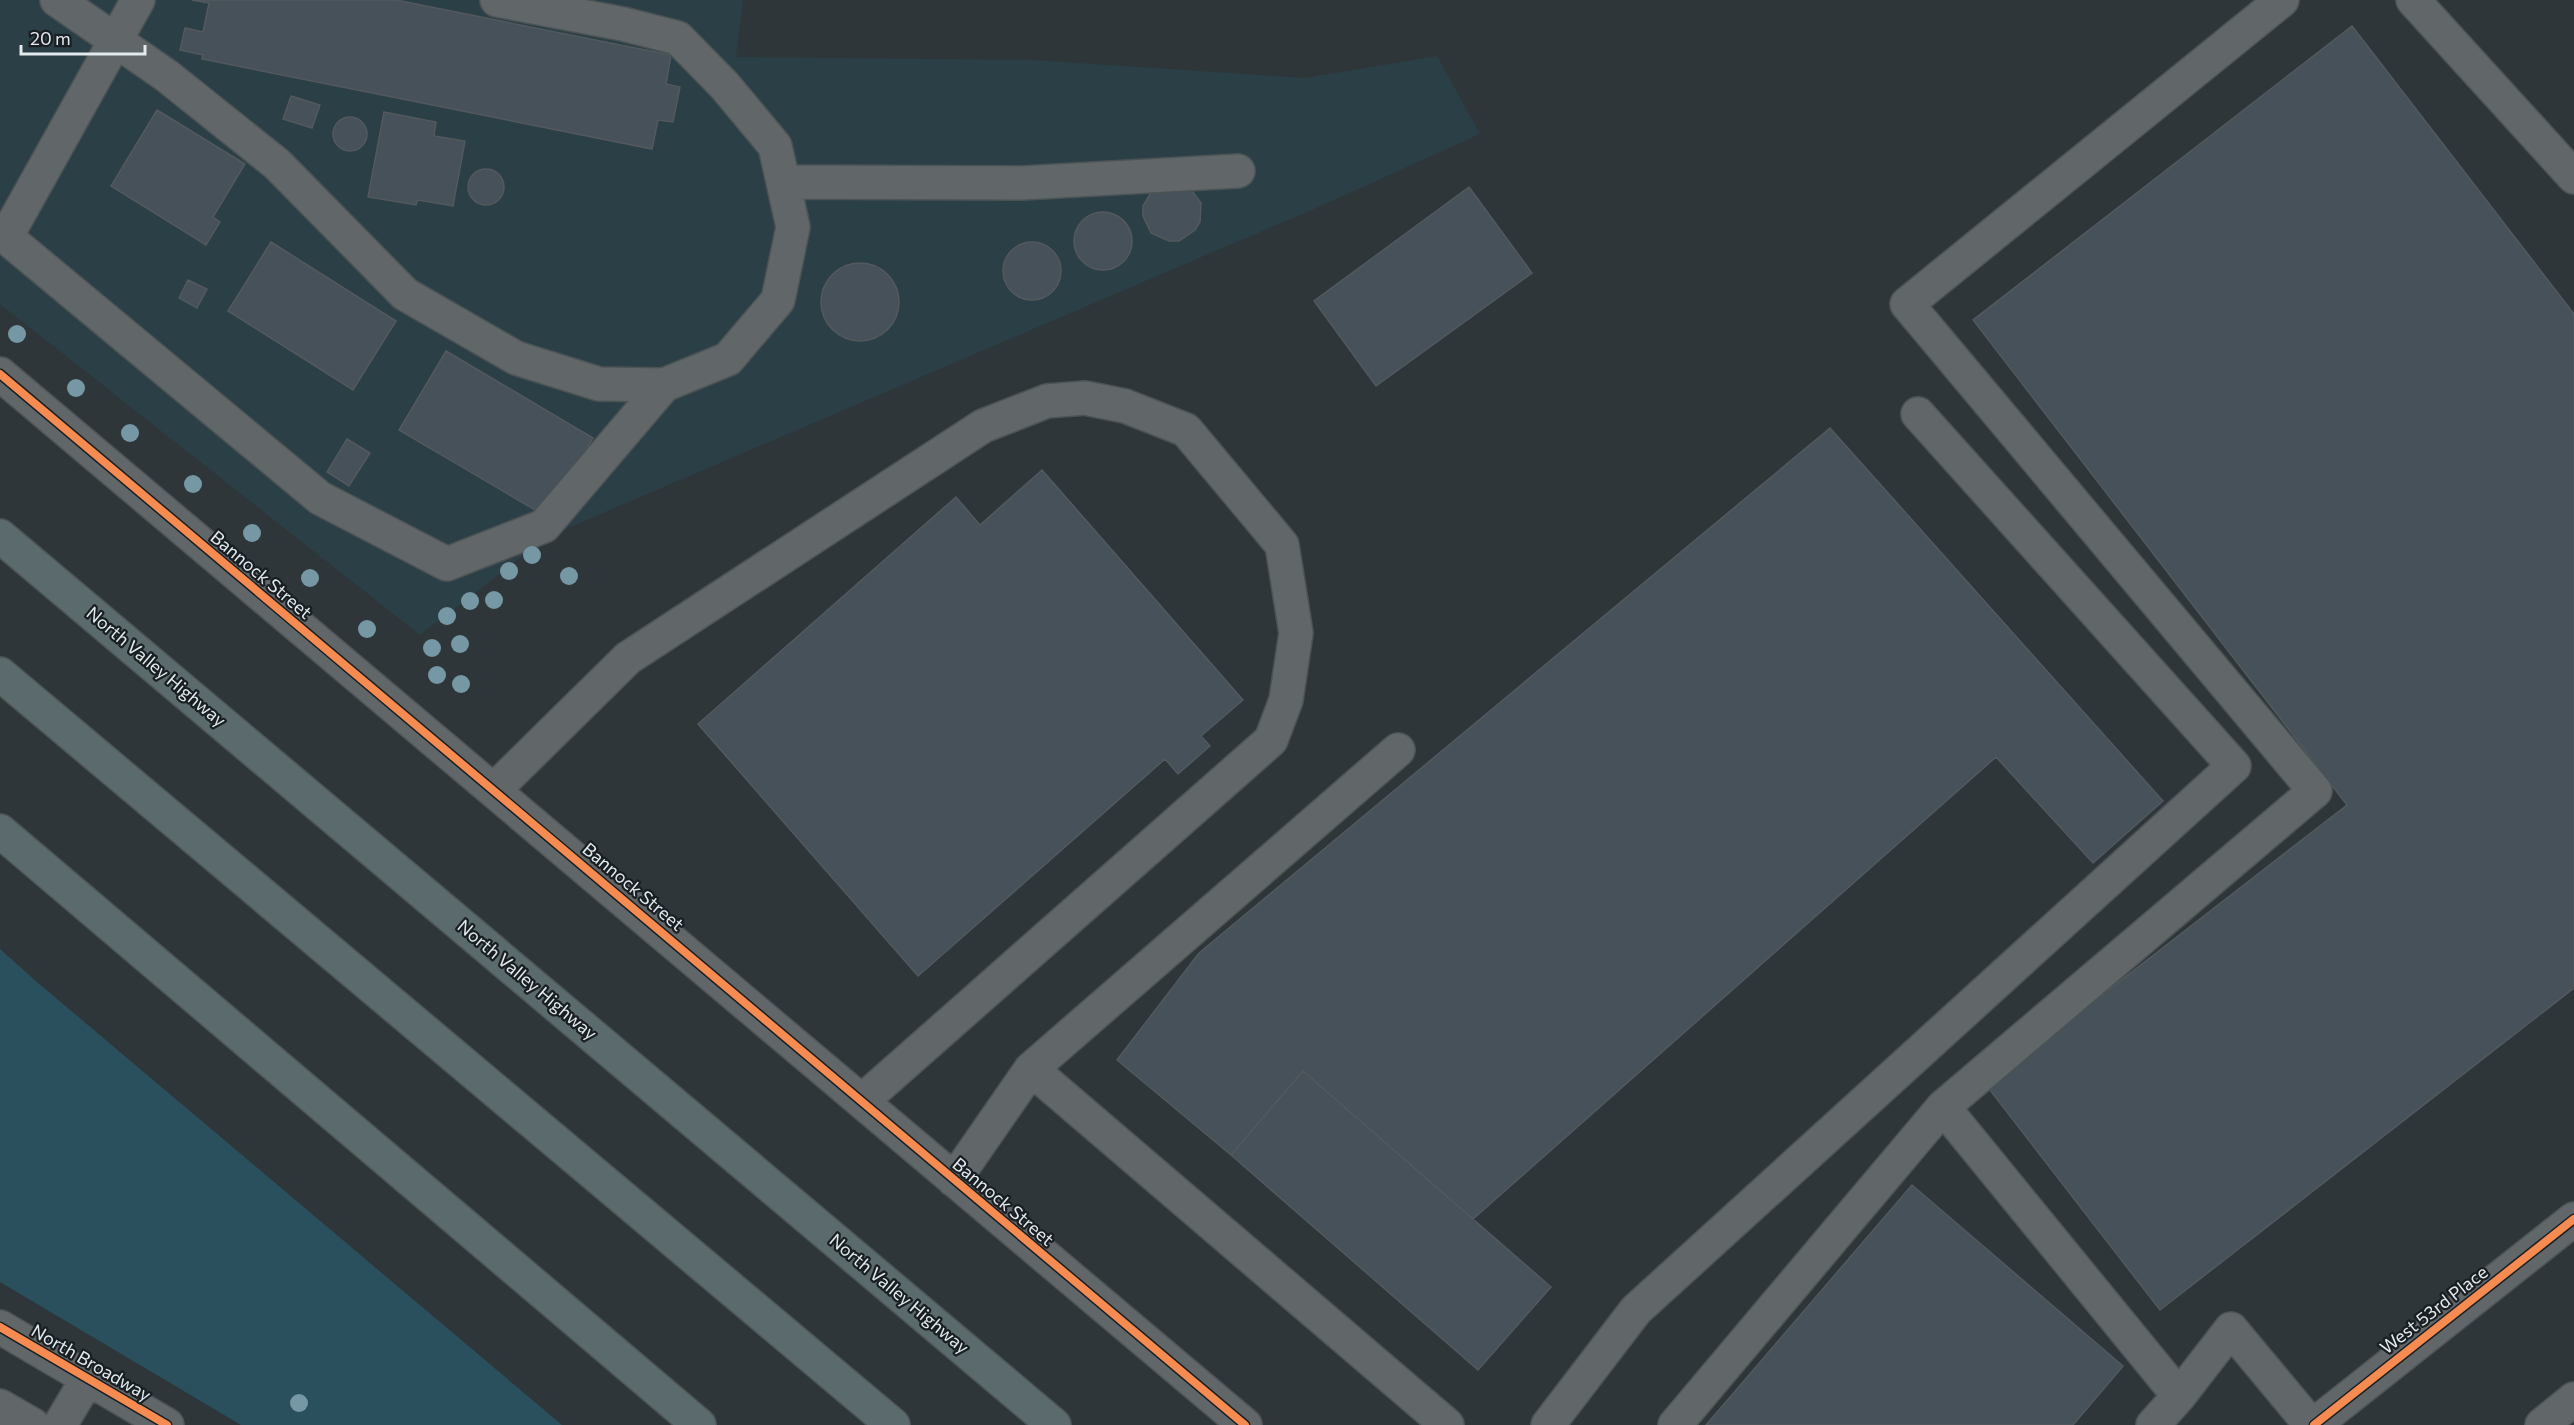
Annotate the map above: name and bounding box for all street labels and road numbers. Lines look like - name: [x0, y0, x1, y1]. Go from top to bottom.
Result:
- street label: Bannock Street: [207, 526, 317, 623]
- street label: North Valley Highway: [82, 601, 231, 731]
- street label: Bannock Street: [579, 838, 689, 935]
- street label: North Valley Highway: [453, 914, 602, 1044]
- street label: Bannock Street: [949, 1153, 1059, 1250]
- street label: North Valley Highway: [825, 1228, 974, 1358]
- street label: West 53rd Place: [2375, 1260, 2492, 1358]
- street label: North Broadway: [28, 1319, 155, 1405]

